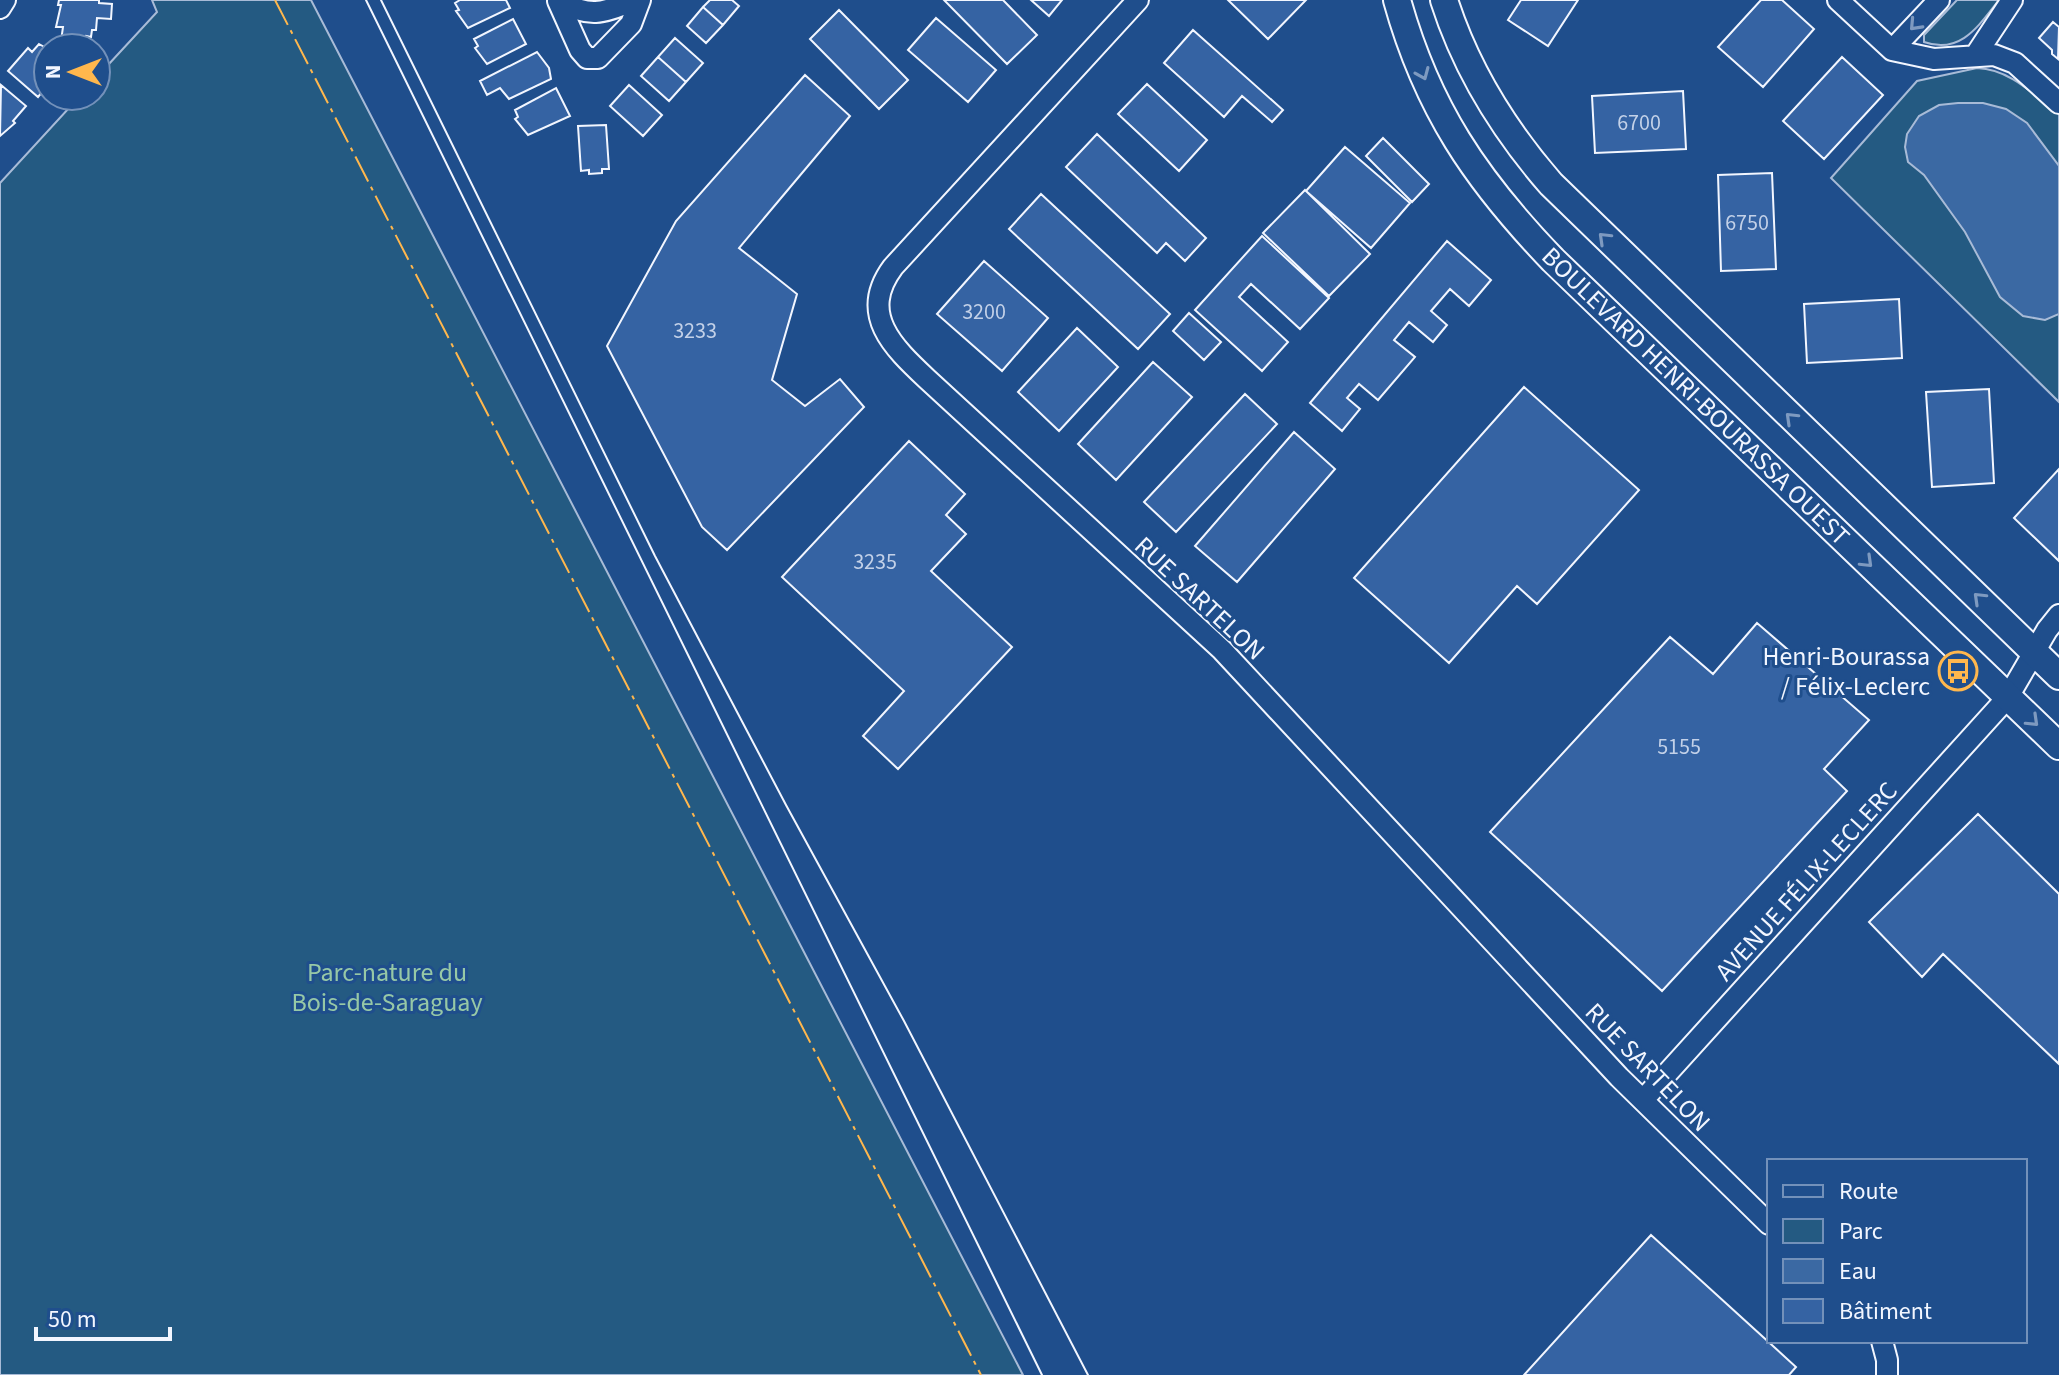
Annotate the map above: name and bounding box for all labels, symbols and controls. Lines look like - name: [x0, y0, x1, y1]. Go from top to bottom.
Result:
- one-way arrow: [1910, 16, 1925, 30]
- north arrow: [32, 32, 112, 112]
- text: N: [37, 65, 69, 79]
- one-way arrow: [1413, 66, 1429, 80]
- house number: 6700: [1617, 107, 1661, 139]
- house number: 6750: [1725, 207, 1769, 239]
- one-way arrow: [1598, 233, 1613, 247]
- street label: BOULEVARD HENRI-BOURASSA OUEST: [1533, 239, 1858, 554]
- house number: 3200: [962, 296, 1006, 328]
- house number: 3233: [673, 315, 717, 347]
- one-way arrow: [1786, 413, 1800, 427]
- street label: RUE SARTELON: [1126, 528, 1273, 669]
- house number: 3235: [853, 546, 897, 578]
- one-way arrow: [1858, 553, 1872, 567]
- one-way arrow: [1973, 593, 1988, 607]
- place label: Henri-Bourassa / Félix-Leclerc: [1762, 638, 1930, 705]
- bus stop icon: Henri-Bourassa / Félix-Leclerc: [1937, 650, 1979, 692]
- one-way arrow: [2024, 712, 2038, 727]
- house number: 5155: [1657, 731, 1701, 763]
- street label: AVENUE FÉLIX-LECLERC: [1707, 773, 1906, 989]
- park label: Parc-nature du Bois-de-Saraguay: [291, 954, 483, 1021]
- street label: RUE SARTELON: [1576, 995, 1719, 1140]
- legend: [1767, 1159, 2027, 1343]
- text: Route: [1839, 1174, 1898, 1209]
- text: Parc: [1839, 1214, 1883, 1249]
- text: Eau: [1839, 1254, 1877, 1289]
- scale bar: [36, 1291, 170, 1341]
- text: Bâtiment: [1839, 1294, 1932, 1329]
- text: 50 m: [48, 1302, 97, 1337]

